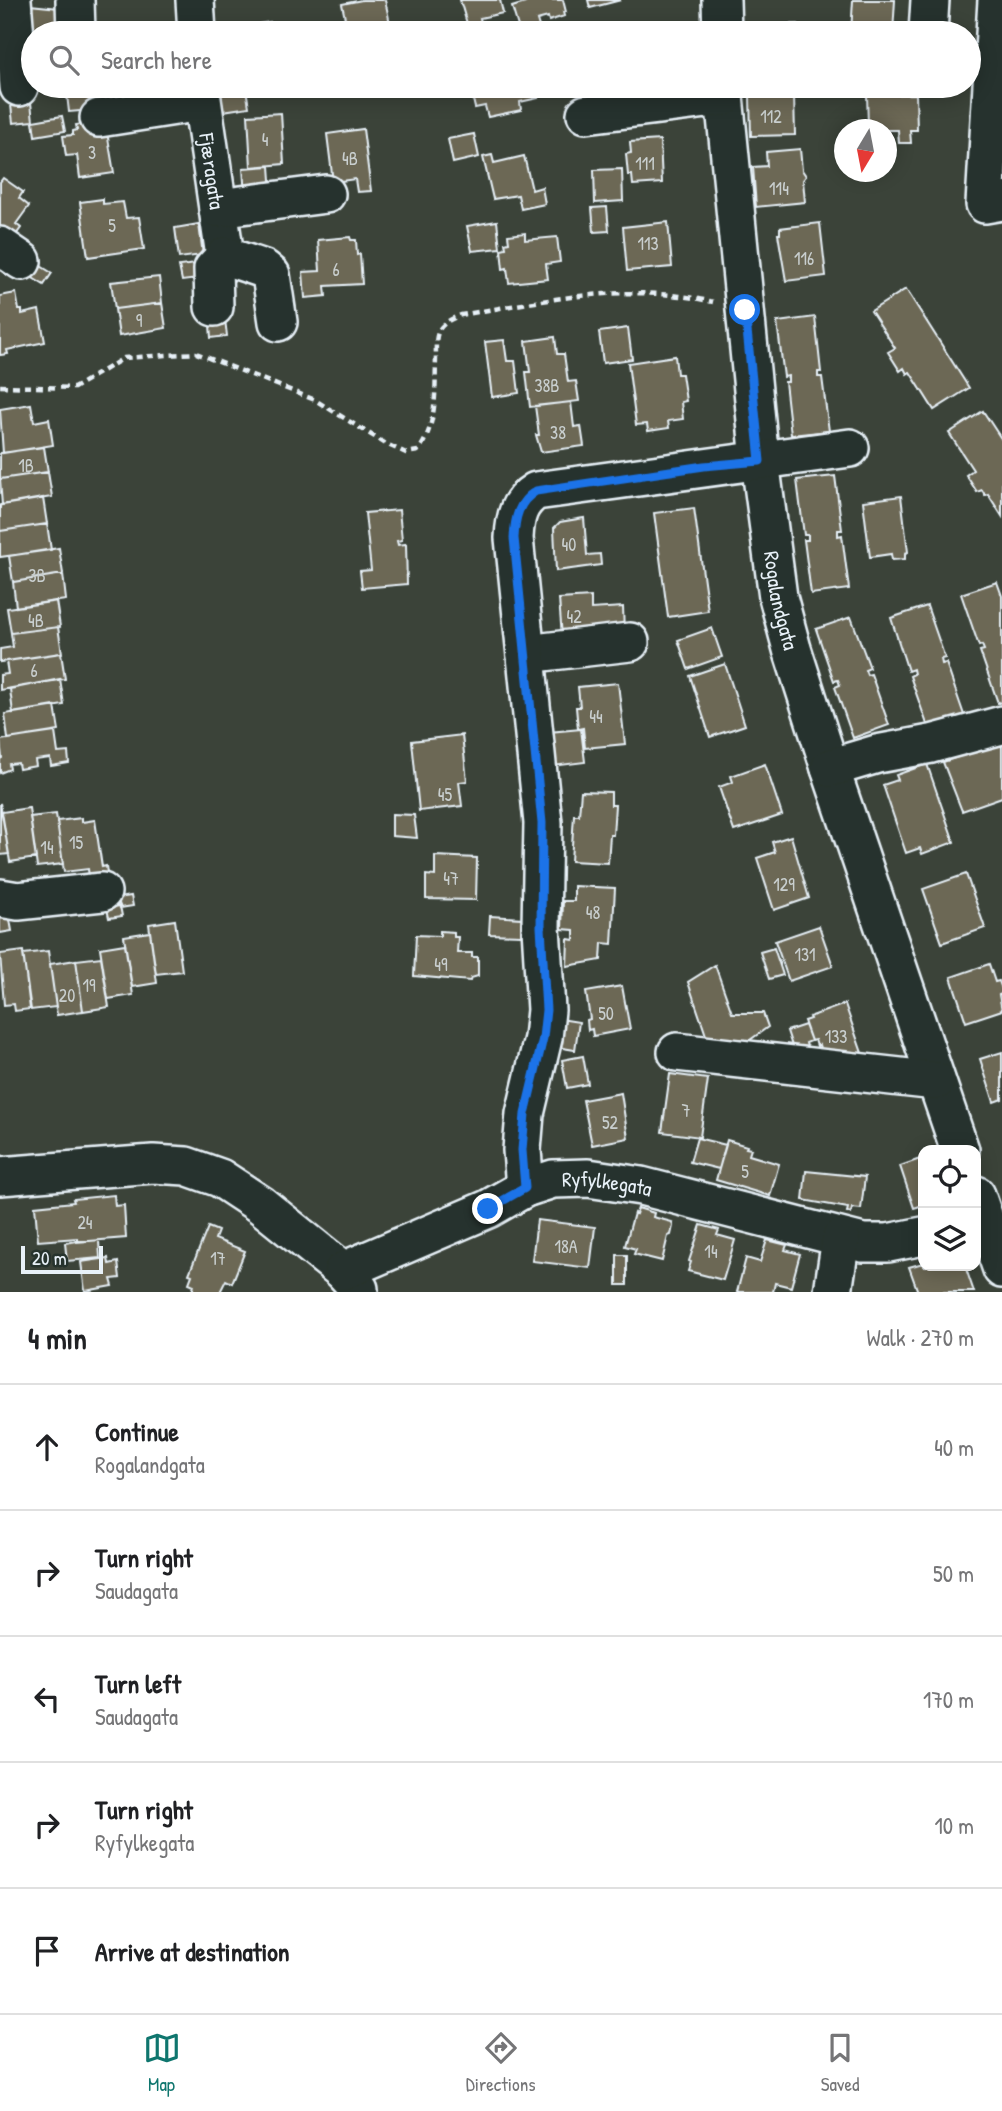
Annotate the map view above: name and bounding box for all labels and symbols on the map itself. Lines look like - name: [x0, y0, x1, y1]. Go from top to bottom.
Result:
- house number: 112: [760, 104, 782, 129]
- north arrow: [834, 119, 897, 182]
- house number: 4: [262, 127, 269, 152]
- street label: Fjæragata: [192, 130, 232, 211]
- house number: 3: [88, 140, 96, 165]
- house number: 4B: [342, 146, 358, 171]
- house number: 111: [635, 151, 655, 176]
- house number: 114: [769, 176, 789, 201]
- house number: 5: [108, 213, 116, 238]
- house number: 113: [637, 231, 659, 256]
- house number: 116: [794, 246, 814, 271]
- house number: 6: [332, 257, 340, 282]
- route start: [729, 294, 760, 325]
- house number: 9: [136, 308, 143, 333]
- house number: 38B: [535, 373, 559, 398]
- house number: 38: [550, 420, 566, 445]
- house number: 1B: [18, 453, 34, 478]
- house number: 40: [562, 532, 576, 557]
- street label: Rogalandgata: [758, 549, 806, 653]
- house number: 3B: [28, 563, 46, 588]
- house number: 42: [566, 604, 582, 629]
- house number: 4B: [28, 608, 44, 633]
- house number: 6: [30, 658, 38, 683]
- house number: 44: [589, 704, 603, 729]
- house number: 45: [438, 782, 453, 807]
- house number: 15: [69, 830, 83, 855]
- house number: 14: [40, 835, 54, 860]
- house number: 47: [443, 866, 459, 891]
- house number: 129: [773, 872, 795, 897]
- house number: 48: [586, 900, 600, 925]
- house number: 131: [794, 942, 816, 967]
- house number: 49: [434, 952, 448, 977]
- house number: 19: [82, 973, 96, 998]
- house number: 20: [59, 983, 75, 1008]
- house number: 50: [598, 1001, 614, 1026]
- house number: 133: [825, 1024, 847, 1049]
- house number: 7: [682, 1098, 691, 1123]
- house number: 52: [602, 1110, 619, 1135]
- house number: 5: [741, 1159, 749, 1184]
- street label: Ryfylkegata: [562, 1163, 655, 1203]
- route end: [472, 1193, 503, 1224]
- house number: 24: [77, 1210, 93, 1235]
- house number: 18A: [554, 1234, 578, 1259]
- house number: 14: [704, 1239, 718, 1264]
- scale bar: [21, 1243, 103, 1275]
- house number: 17: [210, 1246, 226, 1271]

